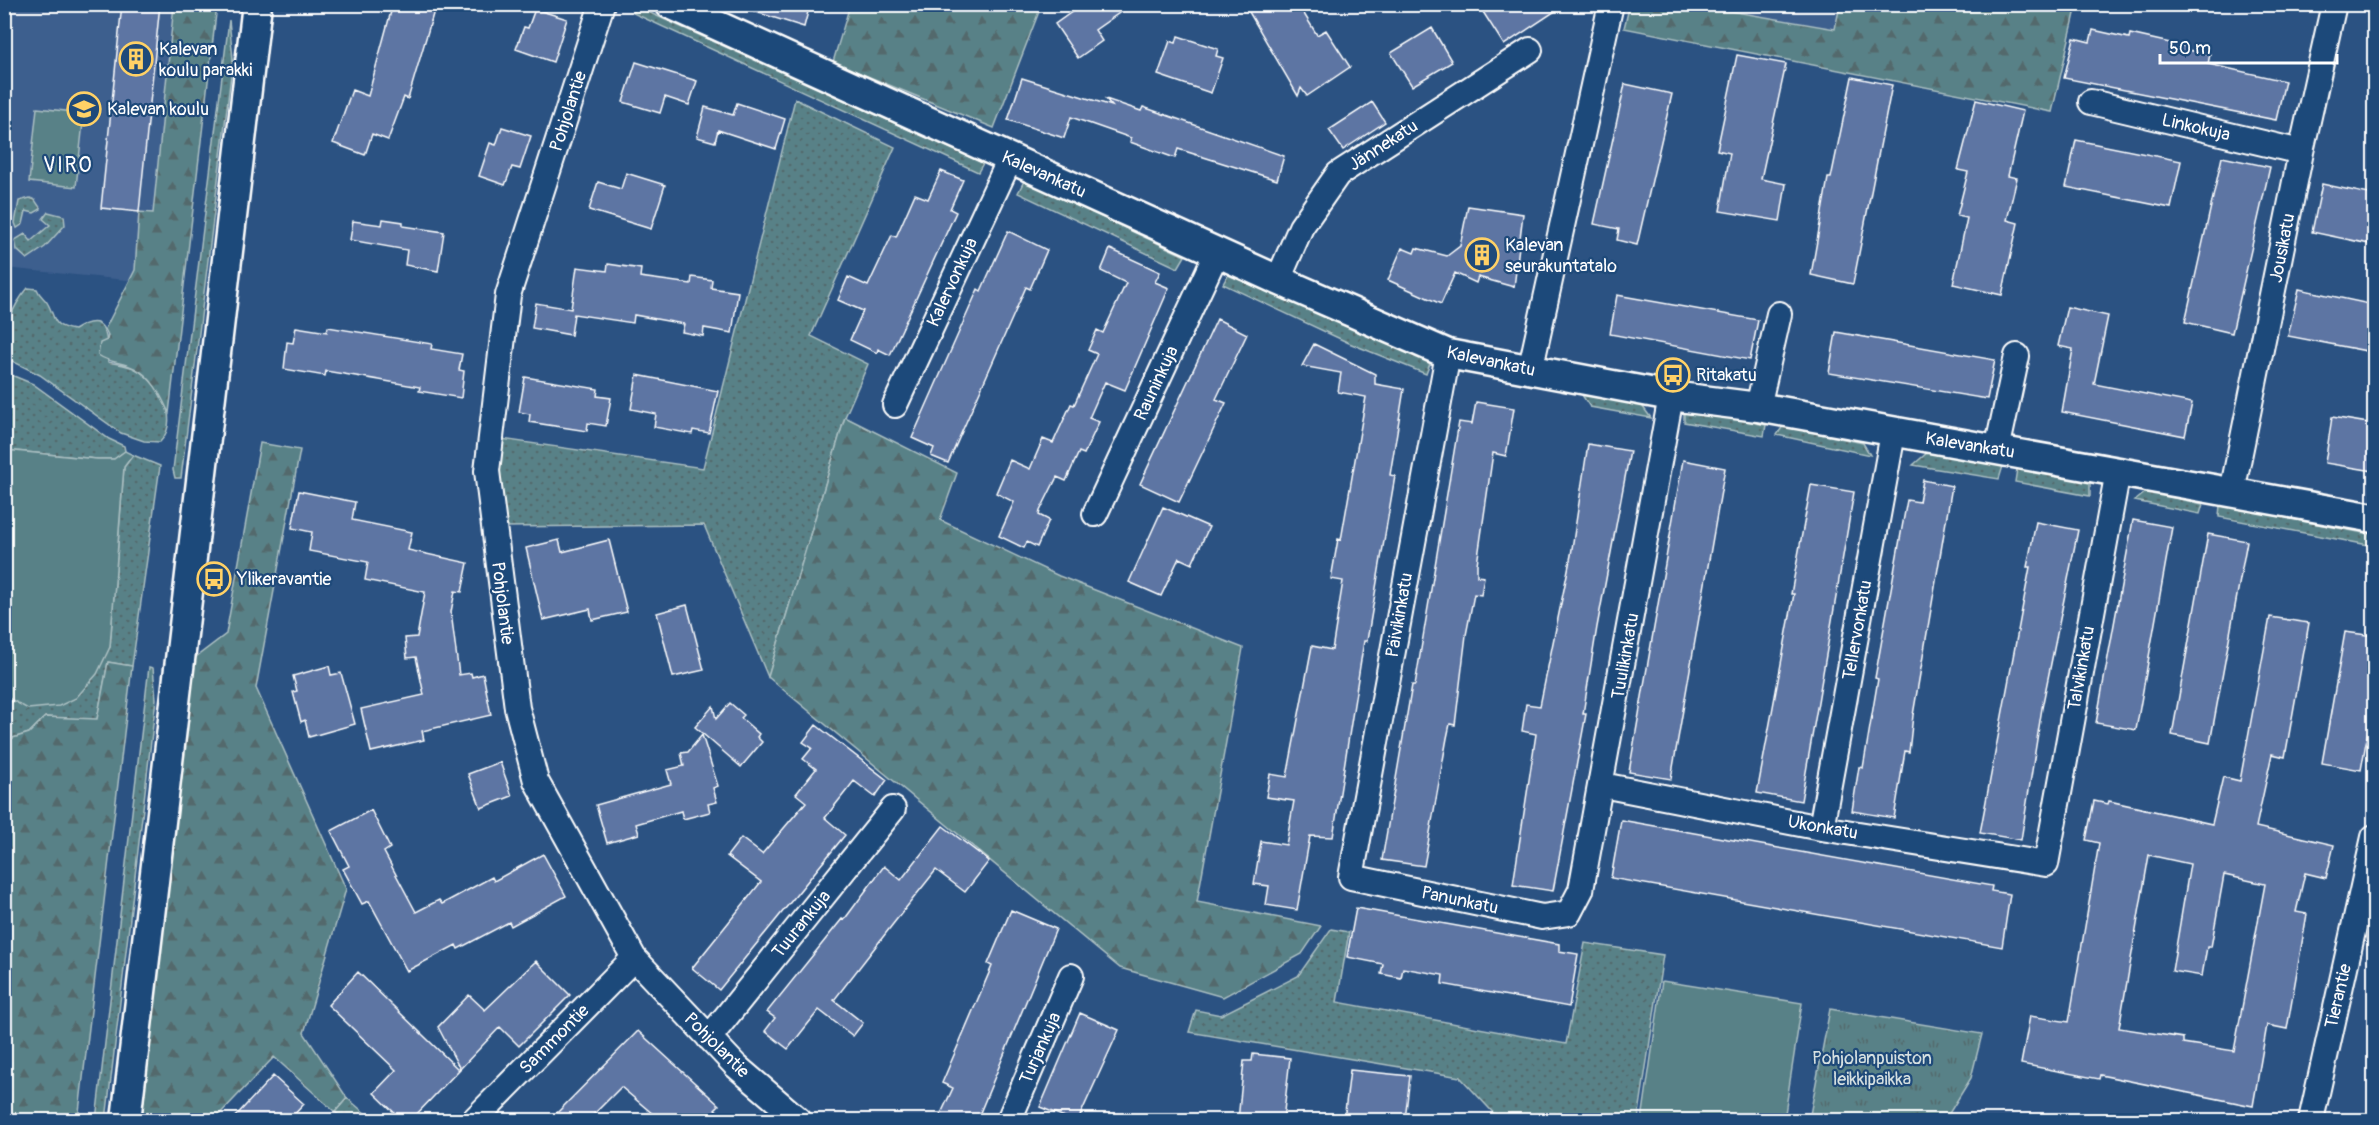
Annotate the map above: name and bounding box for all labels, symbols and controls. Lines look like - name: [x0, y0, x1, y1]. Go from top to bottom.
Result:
- scale bar: [2160, 27, 2337, 65]
- text: 50 m: [2169, 37, 2211, 60]
- place label: Kalevan koulu parakki: [159, 38, 252, 82]
- building icon: Kalevan koulu parakki: [118, 41, 154, 77]
- street label: Pohjolantie: [545, 68, 592, 154]
- school or university icon: Kalevan koulu: [66, 91, 102, 127]
- place label: Kalevan koulu: [107, 98, 209, 121]
- street label: Linkokuja: [2159, 108, 2232, 147]
- street label: Jännekatu: [1344, 115, 1422, 176]
- street label: Kalevankatu: [998, 146, 1090, 203]
- district label: VIRO: [43, 152, 93, 179]
- street label: Jousikatu: [2264, 211, 2300, 285]
- street label: Kalervonkuja: [922, 234, 983, 330]
- place label: Kalevan seurakuntatalo: [1505, 234, 1617, 278]
- building icon: Kalevan seurakuntatalo: [1464, 237, 1500, 273]
- street label: Kalevankatu: [1444, 341, 1537, 382]
- street label: Rauninkuja: [1129, 342, 1184, 424]
- bus stop icon: Ritakatu: [1655, 357, 1691, 393]
- place label: Ritakatu: [1696, 364, 1757, 387]
- street label: Kalevankatu: [1924, 427, 2016, 464]
- street label: Pohjolantie: [486, 560, 519, 646]
- bus stop icon: Ylikeravantie: [196, 561, 232, 597]
- place label: Ylikeravantie: [236, 568, 332, 591]
- street label: Päivikinkatu: [1381, 571, 1418, 659]
- street label: Tellervonkatu: [1837, 578, 1878, 682]
- street label: Tuulikinkatu: [1607, 611, 1644, 701]
- street label: Talvikinkatu: [2063, 624, 2100, 712]
- street label: Ukonkatu: [1786, 810, 1860, 845]
- street label: Panunkatu: [1419, 881, 1500, 920]
- street label: Tuurankuja: [767, 886, 836, 963]
- street label: Tierantie: [2320, 961, 2357, 1031]
- street label: Sammontie: [515, 999, 594, 1079]
- street label: Pohjolantie: [679, 1008, 754, 1083]
- street label: Turjankuja: [1014, 1009, 1066, 1088]
- park label: Pohjolanpuiston leikkipaikka: [1812, 1047, 1932, 1091]

